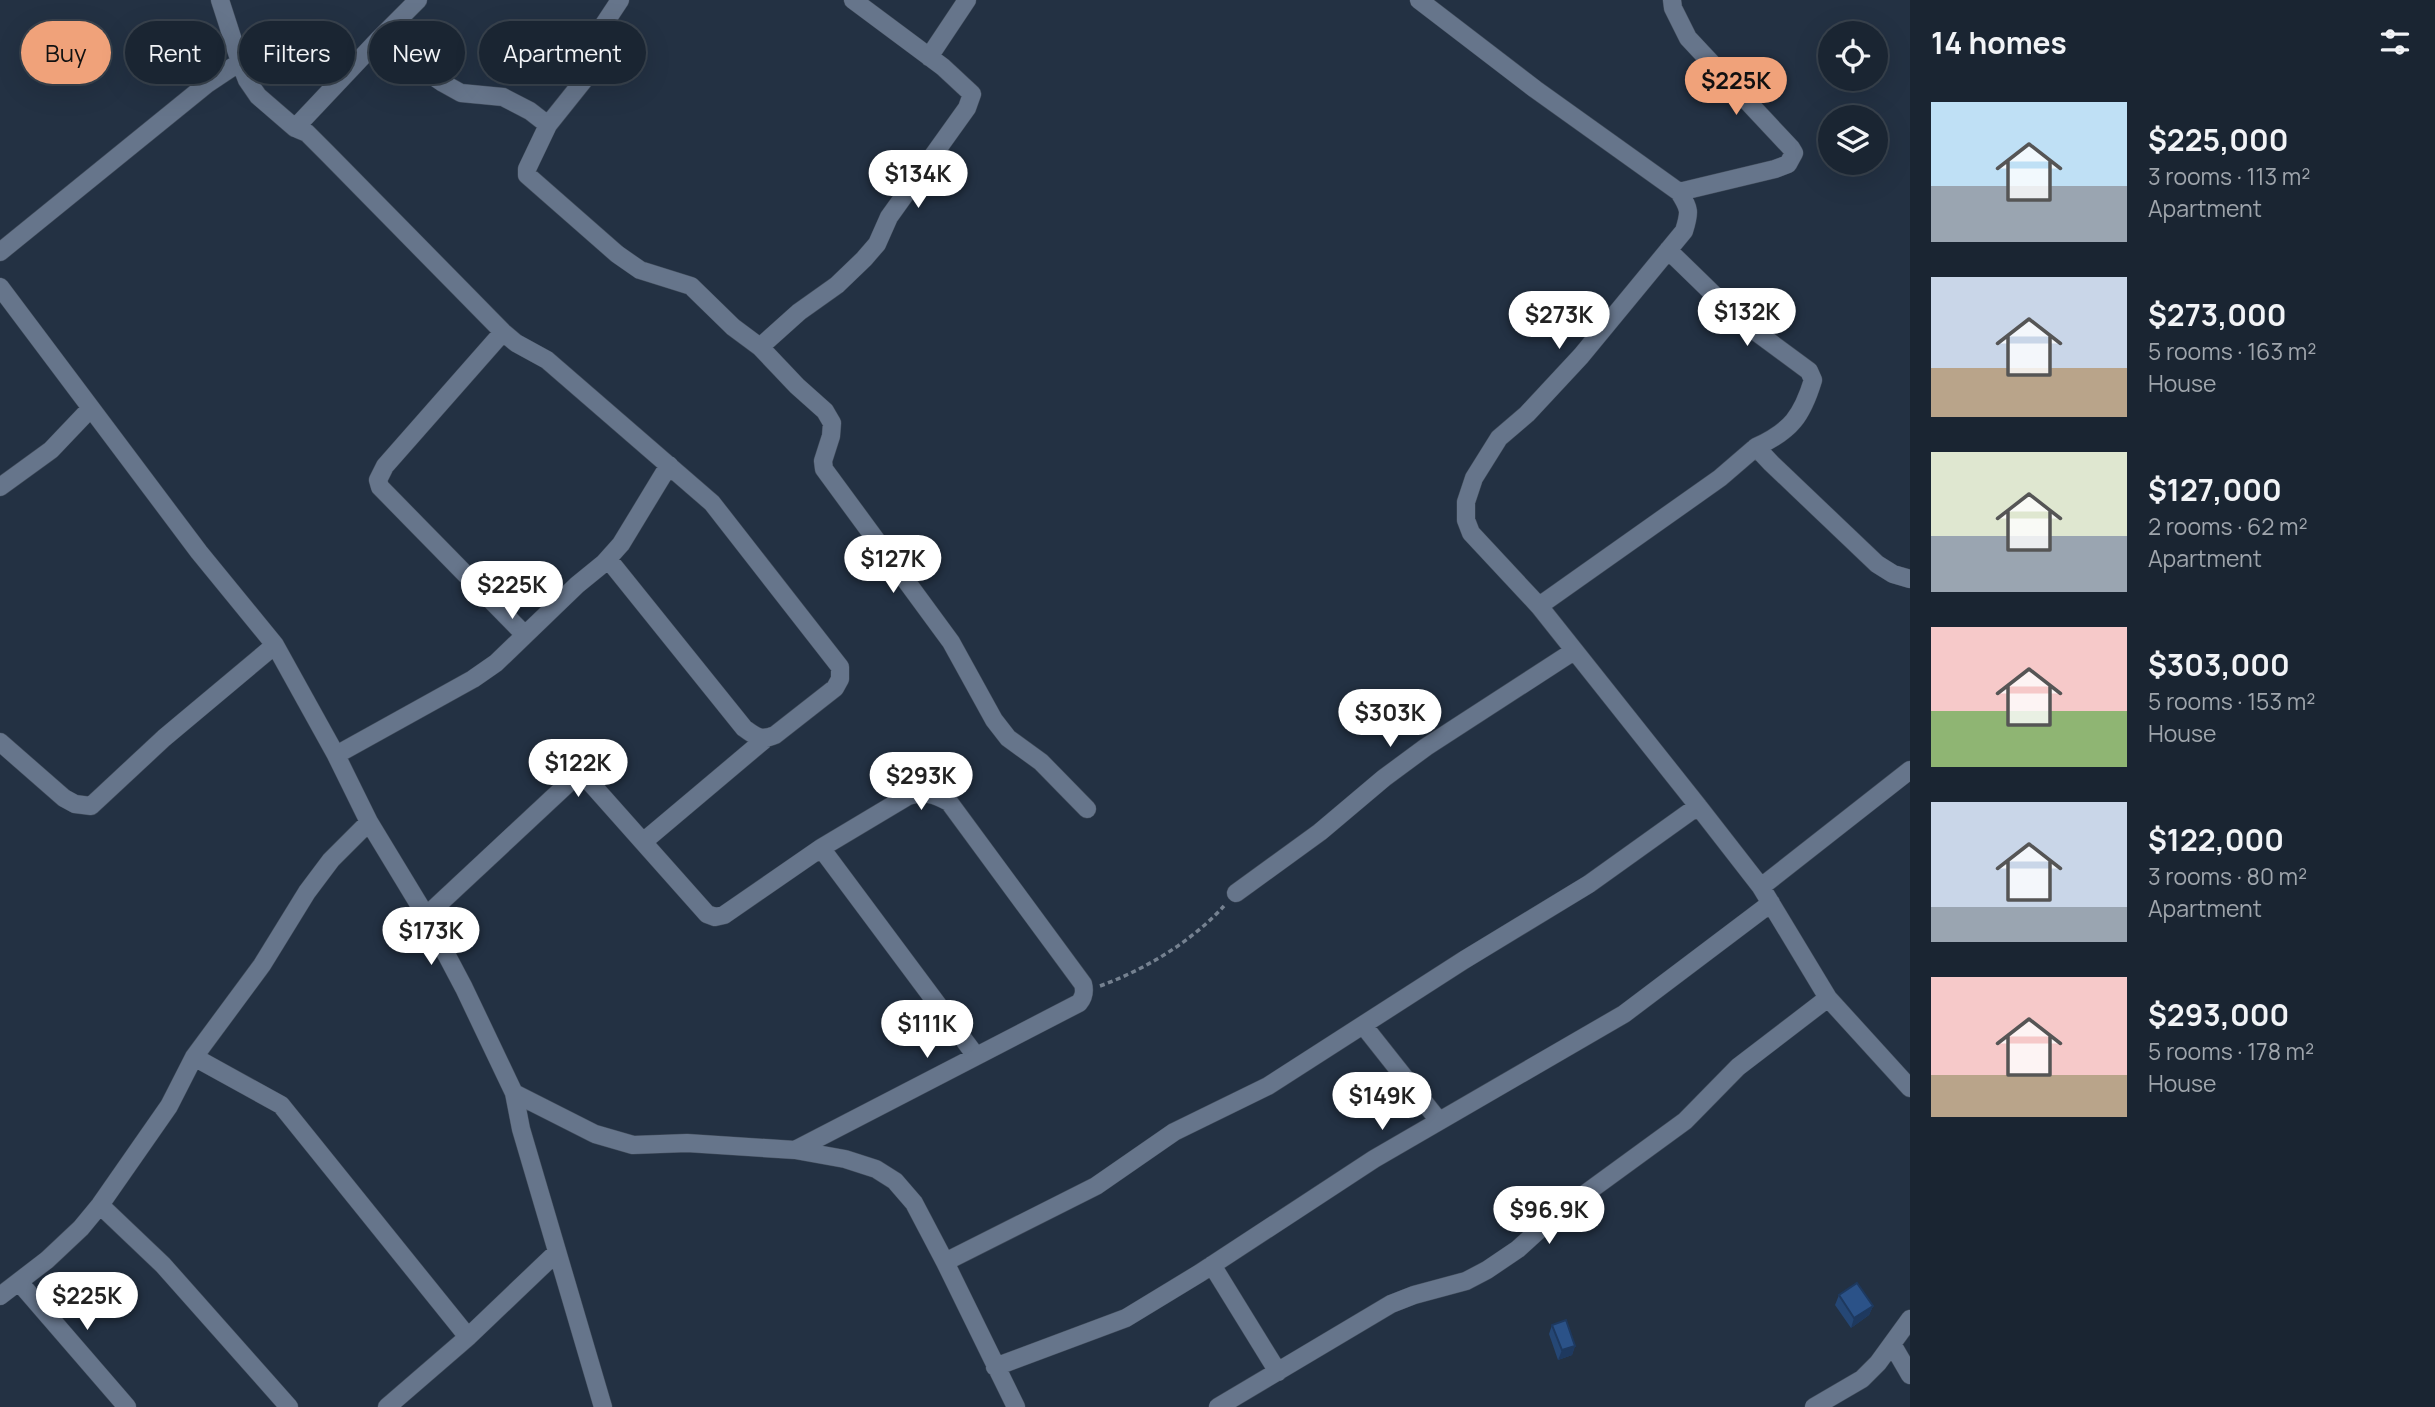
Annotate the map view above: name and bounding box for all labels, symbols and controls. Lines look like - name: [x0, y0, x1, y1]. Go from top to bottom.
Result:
- chip: Buy: [21, 21, 111, 84]
- chip: Rent: [125, 21, 225, 84]
- chip: Filters: [239, 21, 355, 84]
- chip: New: [369, 21, 465, 84]
- chip: Apartment: [479, 21, 646, 84]
- map controls: [1818, 21, 1888, 175]
- button: locate: [1818, 21, 1888, 91]
- text: 14 homes: [1931, 22, 2067, 63]
- icon: filters: [2376, 23, 2414, 61]
- pin: $225K: [1687, 58, 1785, 117]
- text: $225K: [1701, 64, 1771, 96]
- button: layers: [1818, 105, 1888, 175]
- text: $225,000: [2148, 119, 2288, 160]
- icon: home: [1987, 130, 2071, 214]
- pin: $134K: [869, 150, 967, 210]
- text: $134K: [885, 157, 951, 189]
- text: 3 rooms · 113 m²: [2148, 160, 2311, 192]
- text: Apartment: [2148, 192, 2262, 224]
- pin: $132K: [1698, 288, 1796, 348]
- pin: $273K: [1510, 292, 1608, 351]
- text: $273,000: [2148, 294, 2286, 335]
- text: $132K: [1714, 295, 1780, 327]
- text: $273K: [1525, 298, 1593, 330]
- icon: home: [1987, 305, 2071, 389]
- text: 5 rooms · 163 m²: [2148, 335, 2316, 367]
- text: House: [2148, 367, 2217, 399]
- text: $127,000: [2148, 469, 2282, 510]
- icon: home: [1987, 480, 2071, 564]
- text: 2 rooms · 62 m²: [2148, 510, 2308, 542]
- pin: $127K: [844, 536, 942, 595]
- text: $127K: [860, 542, 926, 574]
- text: Apartment: [2148, 542, 2262, 574]
- pin: $225K: [463, 562, 561, 621]
- text: $225K: [477, 568, 547, 600]
- text: $303,000: [2148, 644, 2290, 685]
- icon: home: [1987, 655, 2071, 739]
- text: 5 rooms · 153 m²: [2148, 685, 2315, 717]
- pin: $303K: [1341, 690, 1439, 749]
- text: $303K: [1354, 696, 1426, 728]
- text: House: [2148, 717, 2217, 749]
- pin: $122K: [529, 740, 627, 799]
- text: $122K: [545, 746, 611, 778]
- pin: $293K: [872, 752, 970, 812]
- text: $293K: [886, 759, 956, 791]
- text: $122,000: [2148, 819, 2284, 860]
- icon: home: [1987, 830, 2071, 914]
- text: 3 rooms · 80 m²: [2148, 860, 2307, 892]
- text: Apartment: [2148, 892, 2262, 924]
- pin: $173K: [382, 908, 480, 967]
- text: $173K: [398, 914, 464, 946]
- text: $293,000: [2148, 994, 2289, 1035]
- pin: $111K: [878, 1000, 976, 1060]
- icon: home: [1987, 1005, 2071, 1089]
- text: $111K: [897, 1007, 957, 1039]
- text: 5 rooms · 178 m²: [2148, 1035, 2314, 1067]
- text: House: [2148, 1067, 2217, 1099]
- pin: $149K: [1333, 1072, 1431, 1132]
- text: $149K: [1348, 1079, 1416, 1111]
- pin: $96.9K: [1492, 1186, 1606, 1246]
- text: $96.9K: [1509, 1193, 1589, 1225]
- pin: $225K: [38, 1272, 136, 1332]
- text: $225K: [52, 1279, 122, 1311]

